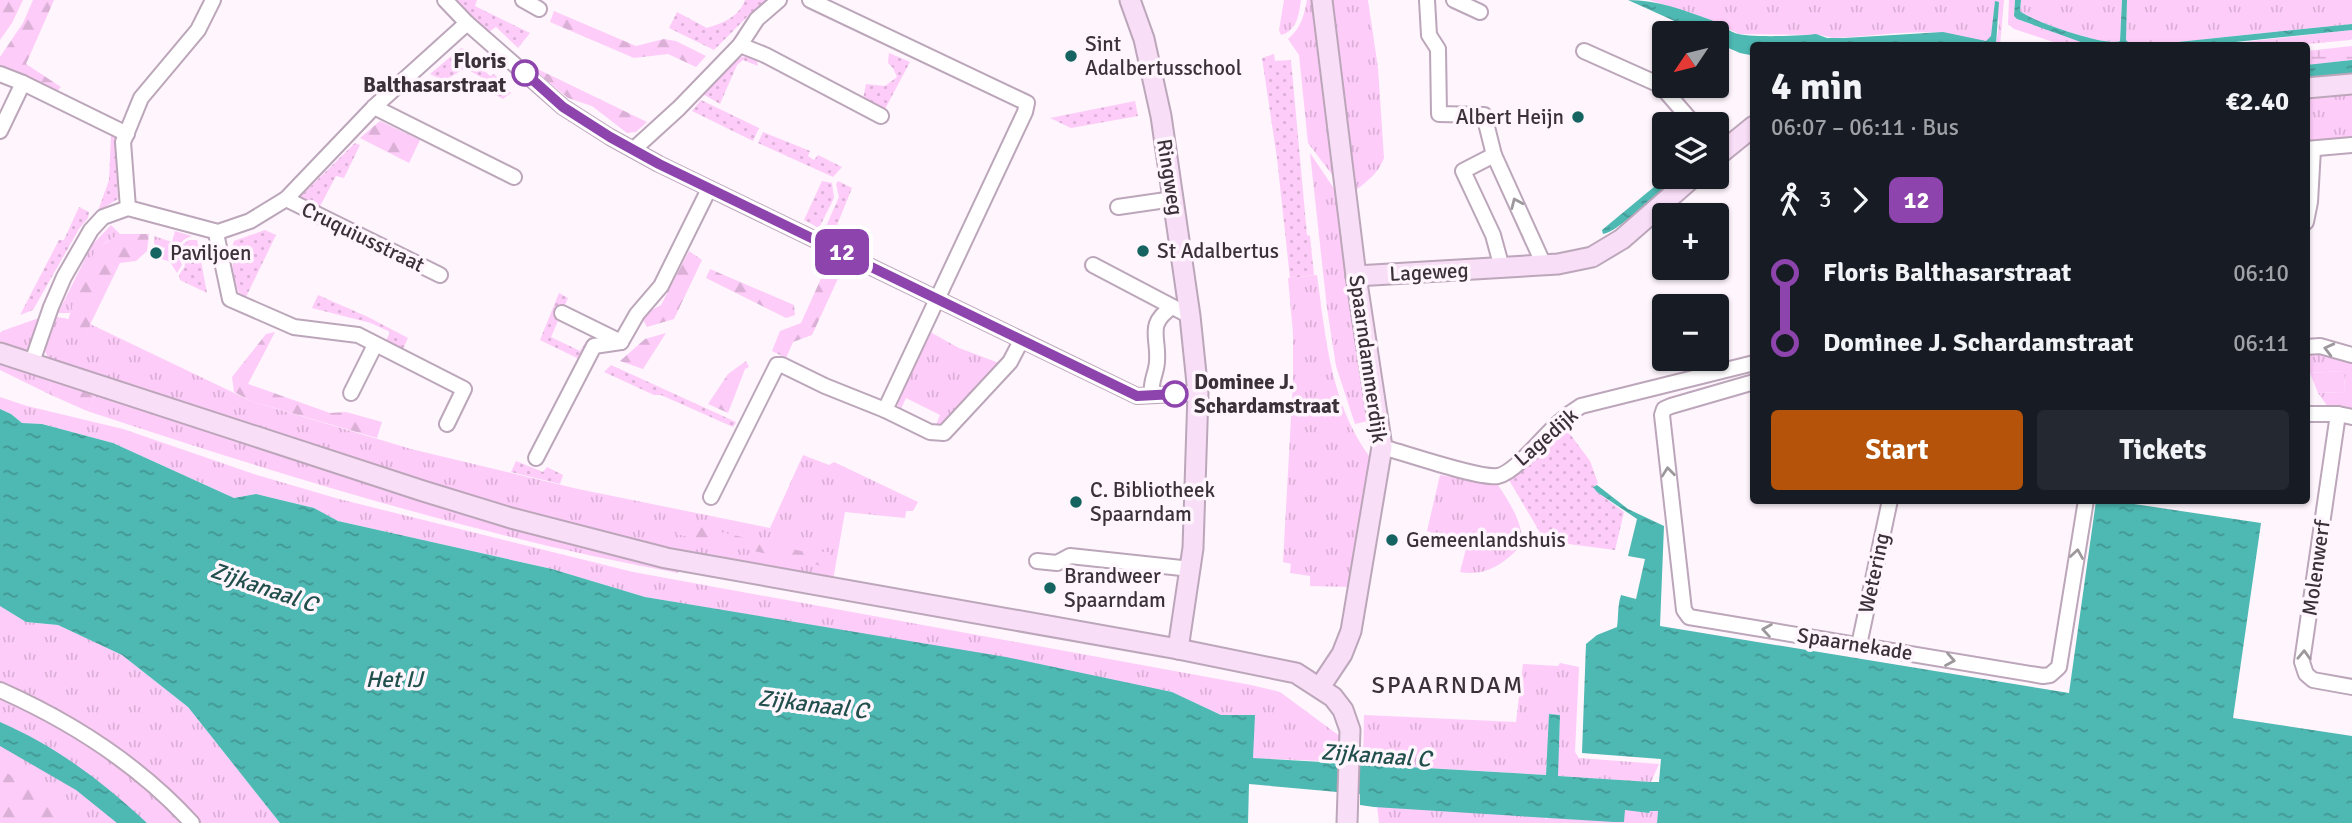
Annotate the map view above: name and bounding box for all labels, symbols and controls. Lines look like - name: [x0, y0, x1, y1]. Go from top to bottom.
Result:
- north arrow: [1652, 21, 1729, 98]
- map controls: [1652, 21, 1729, 371]
- place label: Sint Adalbertusschool: [1085, 31, 1242, 81]
- place label: Floris Balthasarstraat: [363, 48, 506, 98]
- marker: Sint Adalbertusschool: [1063, 48, 1079, 64]
- marker: Floris Balthasarstraat: [512, 60, 538, 86]
- text: 4 min: [1771, 63, 1863, 110]
- text: €2.40: [2225, 86, 2289, 118]
- place label: Albert Heijn: [1456, 104, 1564, 130]
- marker: Albert Heijn: [1570, 109, 1586, 125]
- button: layers: [1652, 112, 1729, 189]
- text: 06:07 – 06:11 · Bus: [1771, 113, 1959, 142]
- street label: Ringweg: [1151, 137, 1189, 217]
- icon: walk: [1771, 181, 1809, 219]
- icon: forward: [1841, 181, 1879, 219]
- text: 3: [1819, 185, 1831, 214]
- text: 12: [1903, 185, 1929, 215]
- street label: Cruquiusstraat: [297, 196, 429, 278]
- one-way arrow: [1510, 197, 1524, 210]
- button: +: [1652, 203, 1729, 280]
- line badge: 12: [810, 229, 874, 275]
- text: 12: [829, 237, 855, 267]
- place label: St Adalbertus: [1157, 238, 1279, 264]
- place label: Paviljoen: [170, 240, 252, 266]
- marker: St Adalbertus: [1135, 243, 1151, 259]
- marker: Paviljoen: [148, 245, 164, 261]
- street label: Lageweg: [1389, 257, 1469, 287]
- text: Floris Balthasarstraat: [1823, 257, 2071, 289]
- text: 06:10: [2233, 259, 2289, 288]
- street label: Spaarndammerdijk: [1343, 273, 1393, 445]
- button: −: [1652, 294, 1729, 371]
- text: Dominee J. Schardamstraat: [1823, 327, 2133, 359]
- text: 06:11: [2233, 329, 2289, 358]
- one-way arrow: [2324, 343, 2336, 357]
- place label: Dominee J. Schardamstraat: [1194, 369, 1340, 419]
- marker: Dominee J. Schardamstraat: [1162, 381, 1188, 407]
- street label: Lagedijk: [1509, 402, 1584, 472]
- button: Start: [1771, 410, 2023, 490]
- button: Tickets: [2037, 410, 2289, 490]
- one-way arrow: [1661, 466, 1676, 478]
- place label: C. Bibliotheek Spaarndam: [1090, 477, 1216, 527]
- marker: C. Bibliotheek Spaarndam: [1068, 494, 1084, 510]
- street label: Molenwerf: [2296, 518, 2336, 617]
- place label: Gemeenlandshuis: [1406, 527, 1566, 553]
- street label: Wetering: [1853, 530, 1895, 616]
- marker: Gemeenlandshuis: [1384, 532, 1400, 548]
- one-way arrow: [2069, 548, 2084, 560]
- water label: Zijkanaal C: [207, 556, 324, 620]
- place label: Brandweer Spaarndam: [1064, 563, 1166, 613]
- marker: Brandweer Spaarndam: [1042, 580, 1058, 596]
- street label: Spaarnekade: [1795, 622, 1915, 666]
- one-way arrow: [1761, 623, 1773, 638]
- one-way arrow: [2297, 649, 2312, 660]
- one-way arrow: [1944, 652, 1956, 667]
- water label: Het IJ: [365, 665, 425, 694]
- district label: SPAARNDAM: [1372, 670, 1524, 700]
- water label: Zijkanaal C: [756, 683, 873, 726]
- water label: Zijkanaal C: [1320, 737, 1435, 774]

